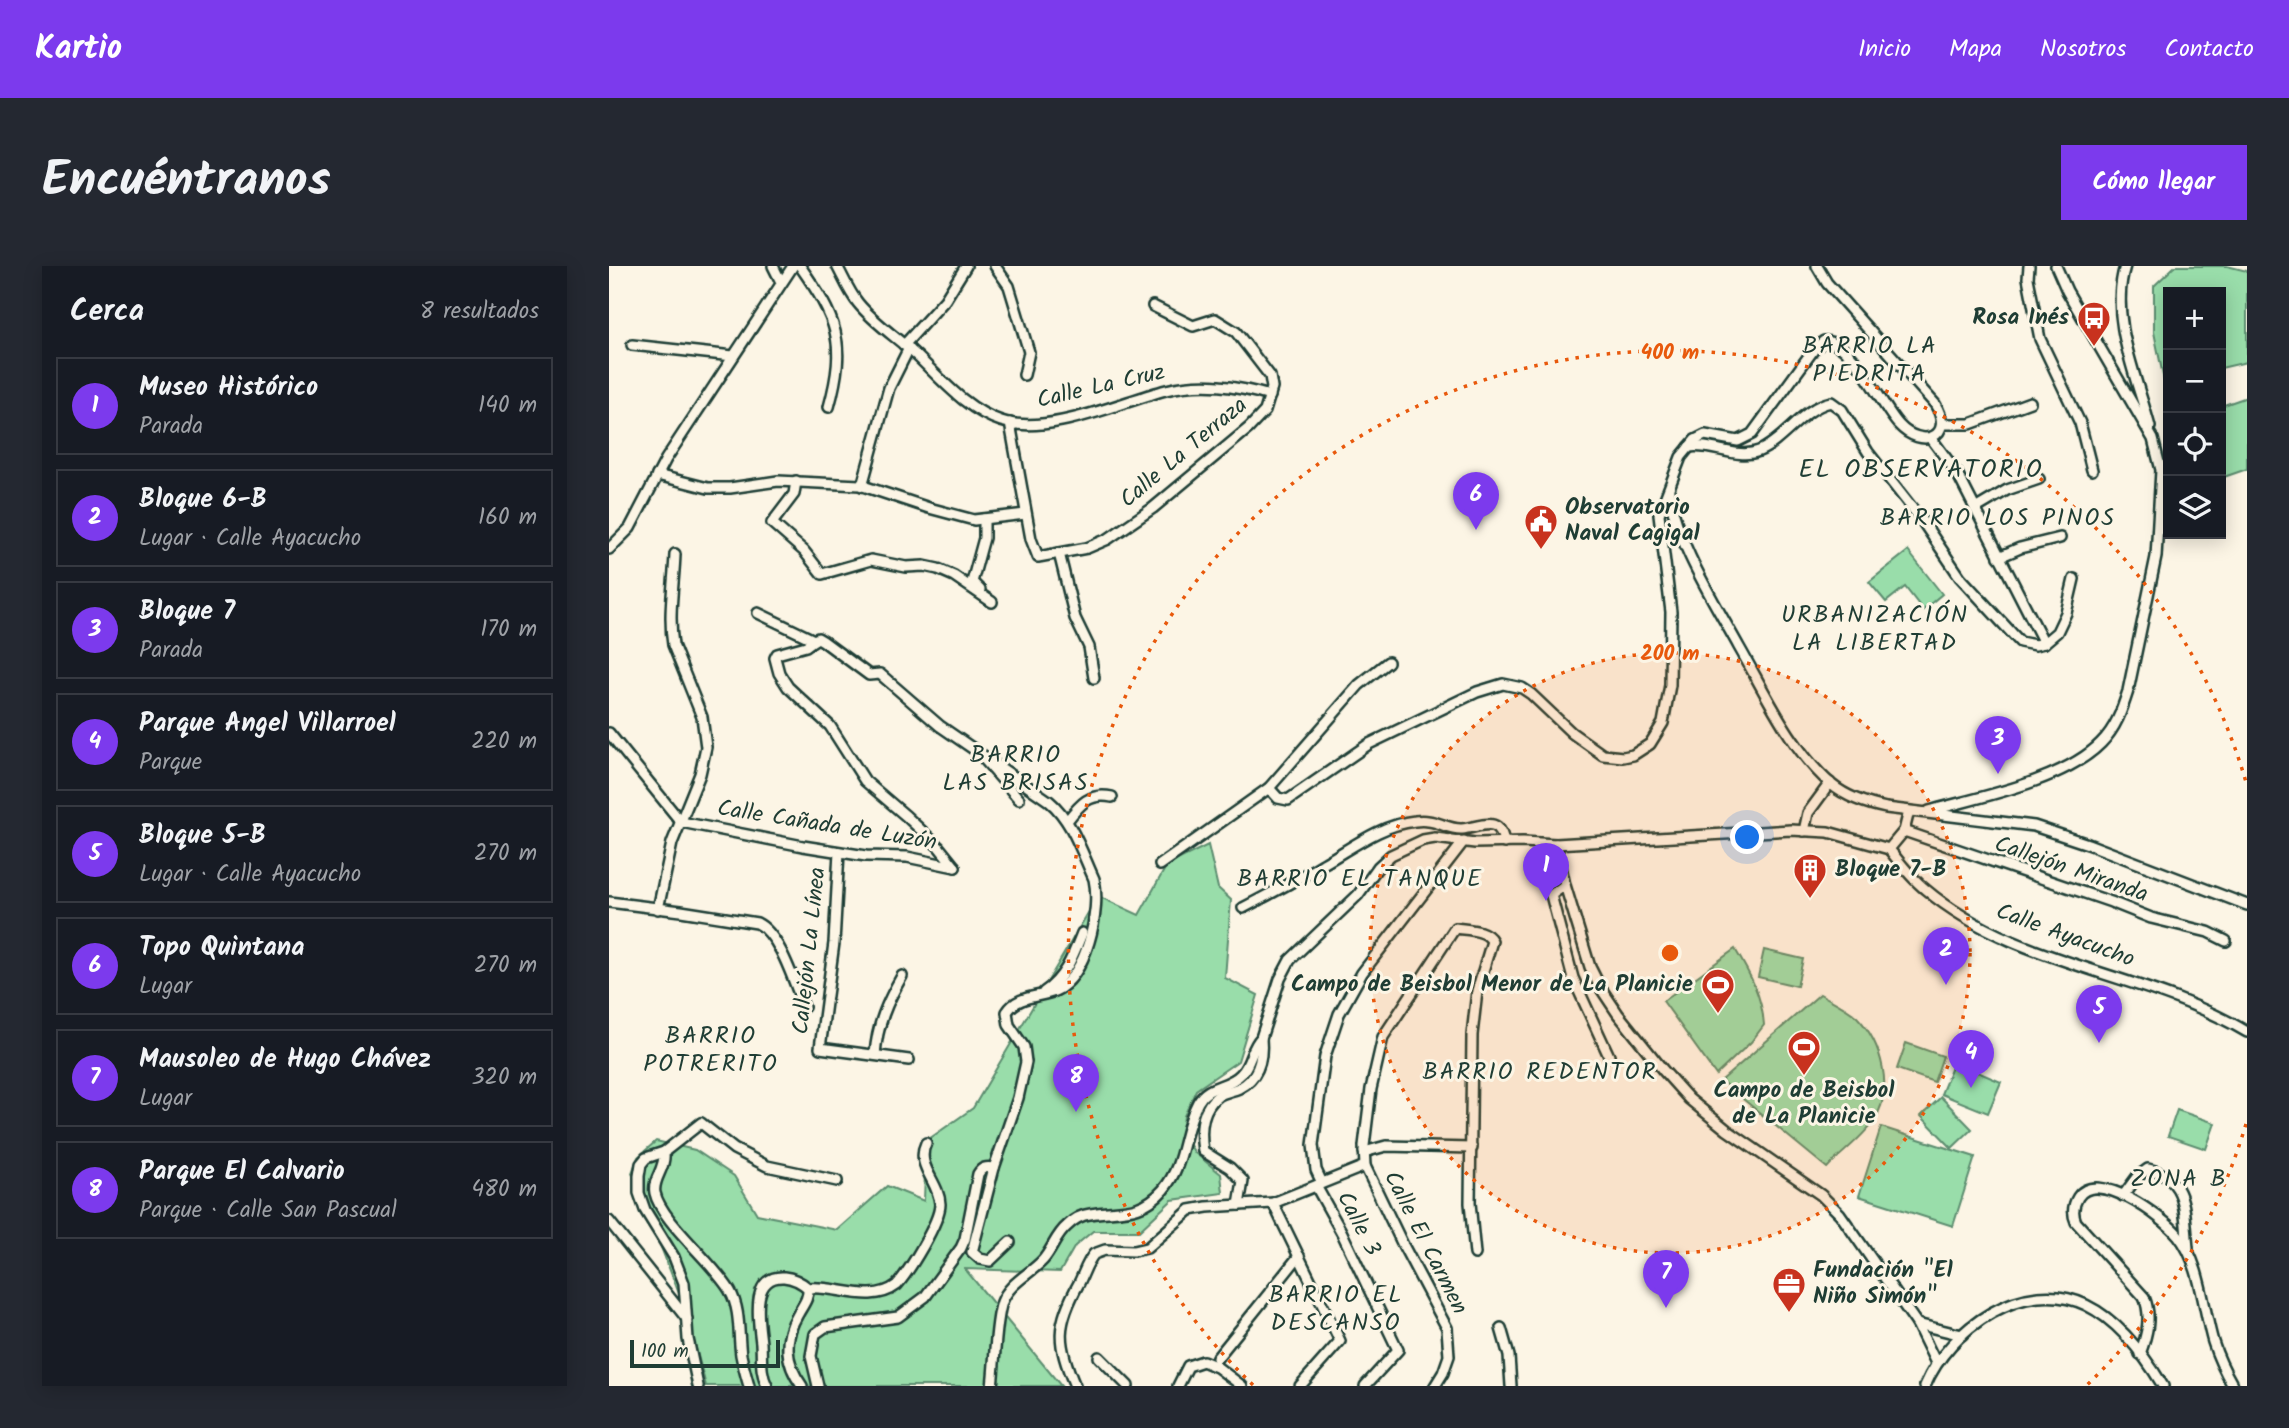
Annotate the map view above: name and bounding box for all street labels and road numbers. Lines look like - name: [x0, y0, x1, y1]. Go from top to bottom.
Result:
- street label: Calle La Cruz: [1033, 355, 1169, 419]
- street label: Calle La Terraza: [1112, 389, 1256, 517]
- street label: Calle Cañada de Luzón: [715, 791, 939, 861]
- street label: Callejón Miranda: [1989, 827, 2153, 913]
- street label: Callejón La Línea: [783, 866, 837, 1036]
- street label: Calle Ayacucho: [1991, 894, 2139, 978]
- street label: Calle El Carmen: [1373, 1165, 1477, 1321]
- street label: Calle 3: [1326, 1185, 1390, 1263]

